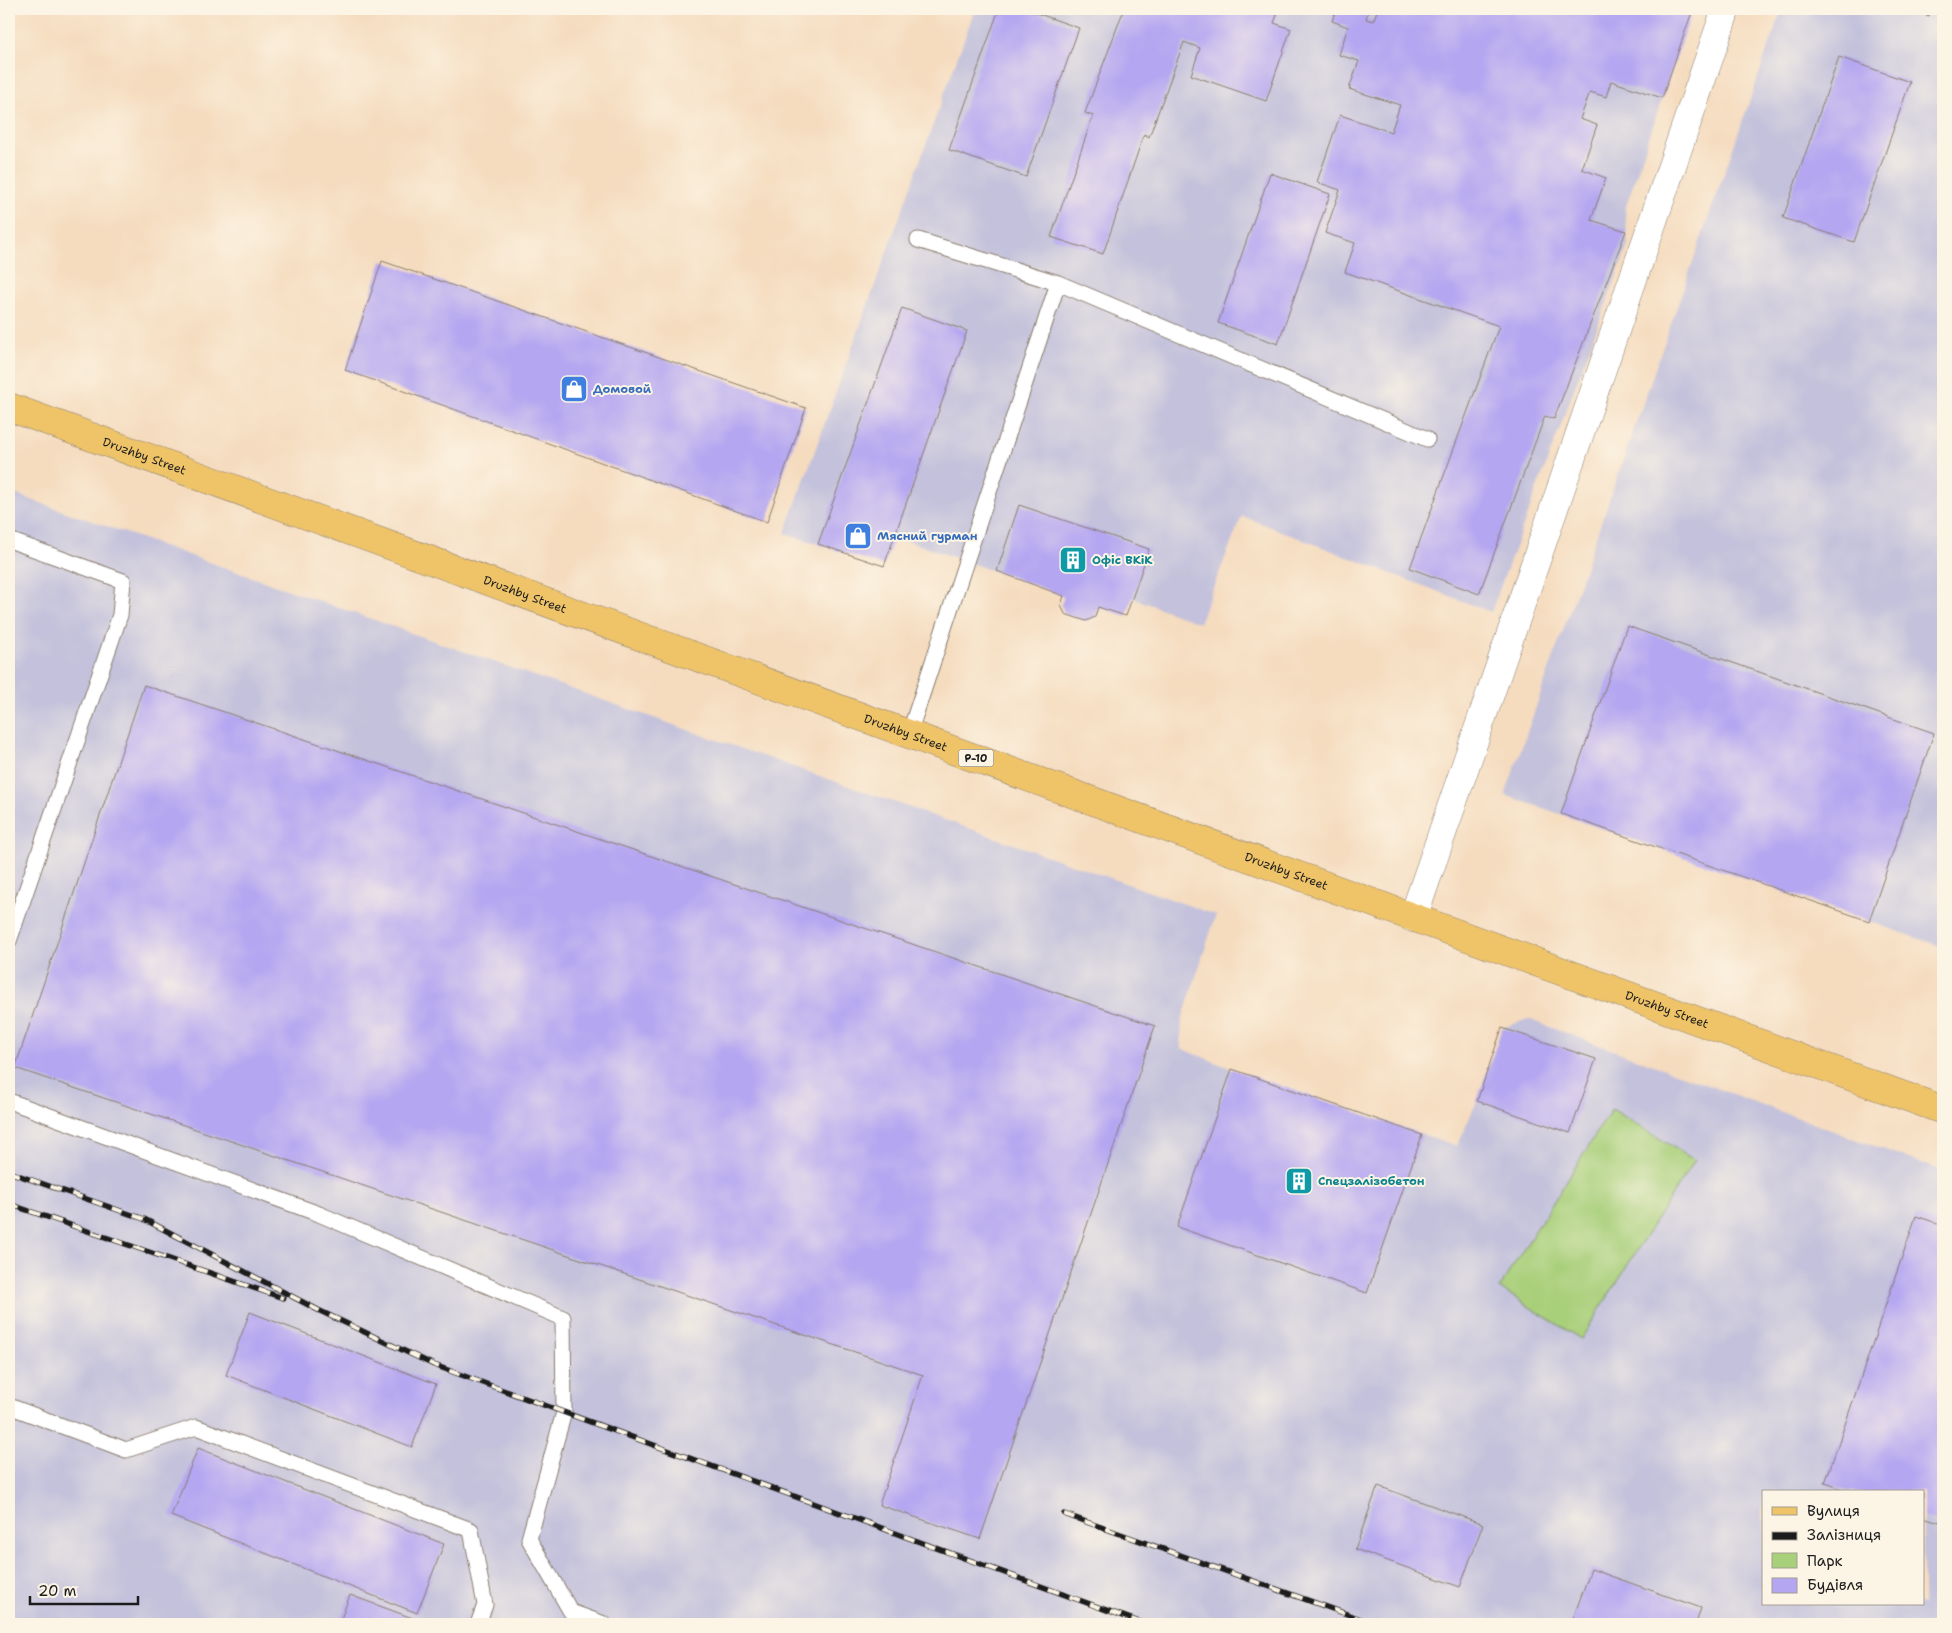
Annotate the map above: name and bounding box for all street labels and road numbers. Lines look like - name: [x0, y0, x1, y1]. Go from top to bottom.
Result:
- street label: Druzhby Street: [100, 434, 188, 479]
- street label: Druzhby Street: [481, 572, 569, 617]
- street label: Druzhby Street: [862, 710, 949, 755]
- road number: Р-10: [958, 750, 994, 766]
- street label: Druzhby Street: [1242, 849, 1330, 894]
- street label: Druzhby Street: [1623, 987, 1711, 1032]

